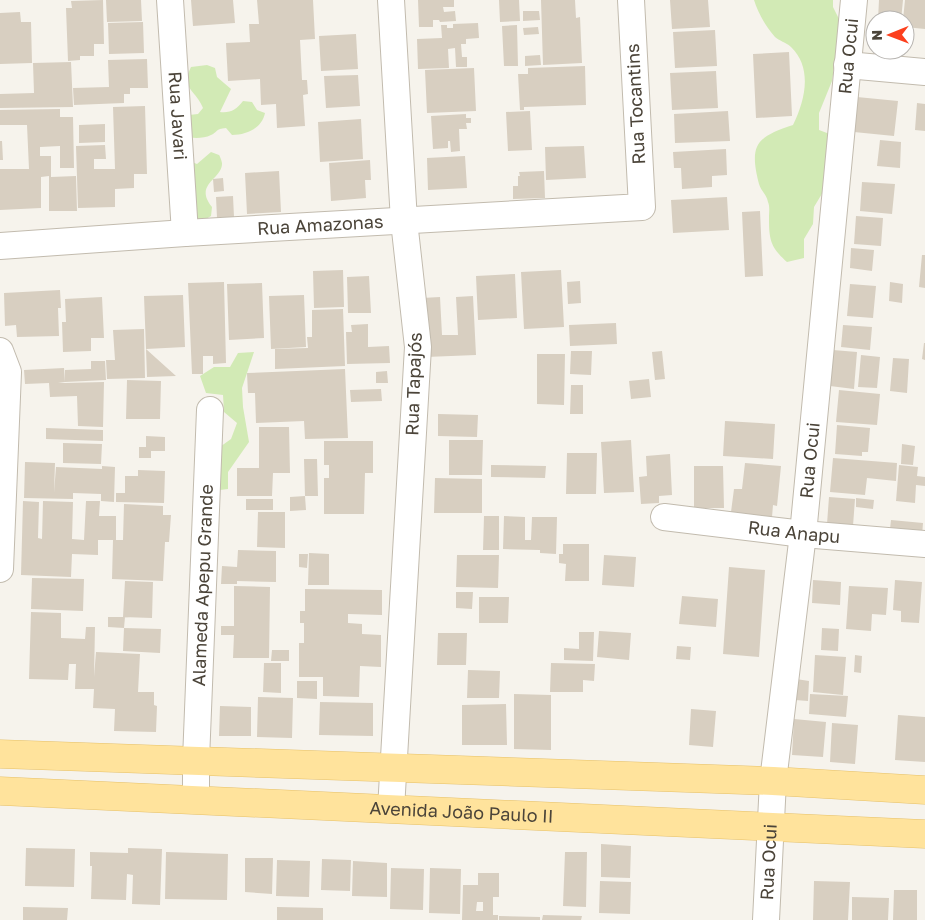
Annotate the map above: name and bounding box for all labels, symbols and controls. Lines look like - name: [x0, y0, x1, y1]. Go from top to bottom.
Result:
- north arrow: [865, 10, 915, 60]
- street label: Rua Ocui: [833, 17, 862, 95]
- text: N: [868, 30, 885, 41]
- street label: Rua Tocantins: [621, 43, 649, 165]
- street label: Rua Javari: [165, 71, 192, 161]
- street label: Rua Amazonas: [257, 210, 384, 239]
- street label: Rua Tapajós: [400, 332, 426, 436]
- street label: Rua Ocui: [794, 421, 824, 499]
- street label: Alameda Apepu Grande: [187, 484, 217, 687]
- street label: Rua Anapu: [747, 515, 841, 547]
- street label: Avenida João Paulo II: [369, 796, 554, 827]
- street label: Rua Ocui: [755, 823, 781, 901]

